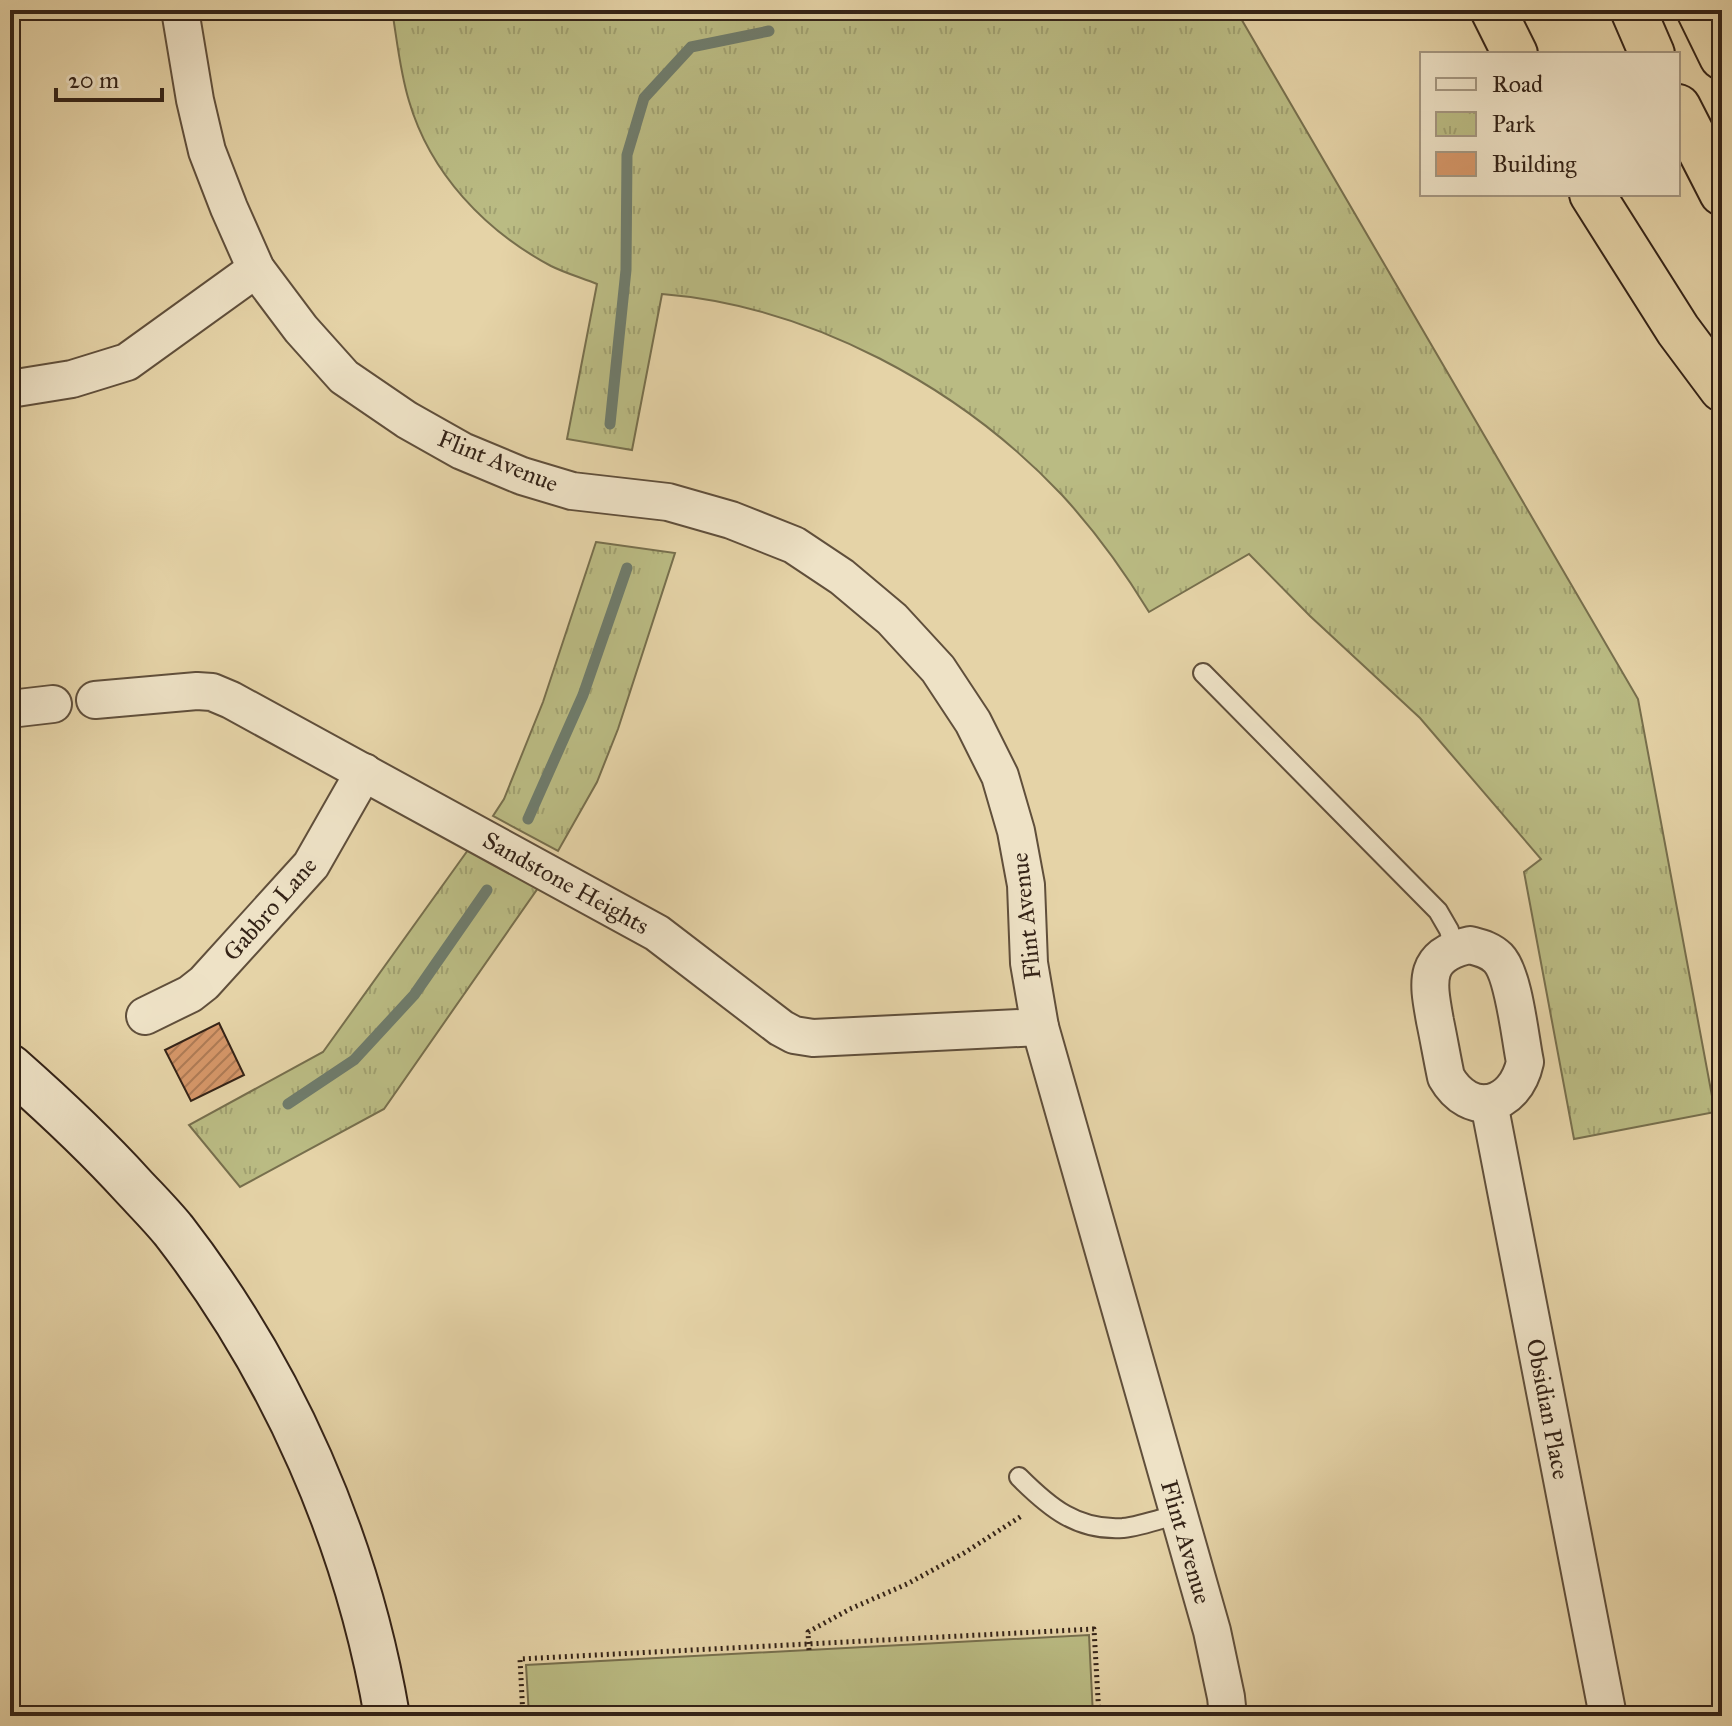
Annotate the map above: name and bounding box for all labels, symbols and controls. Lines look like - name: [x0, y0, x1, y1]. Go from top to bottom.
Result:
- scale bar: [56, 52, 162, 102]
- legend: [1420, 52, 1680, 196]
- text: 20 m: [68, 65, 119, 95]
- text: Road: [1492, 69, 1543, 99]
- text: Park: [1492, 109, 1536, 139]
- text: Building: [1492, 149, 1577, 179]
- street label: Flint Avenue: [433, 423, 563, 499]
- street label: Sandstone Heights: [478, 825, 654, 941]
- street label: Gabbro Lane: [217, 851, 323, 967]
- street label: Flint Avenue: [1004, 851, 1048, 981]
- street label: Obsidian Place: [1520, 1336, 1576, 1482]
- street label: Flint Avenue: [1154, 1477, 1218, 1607]

